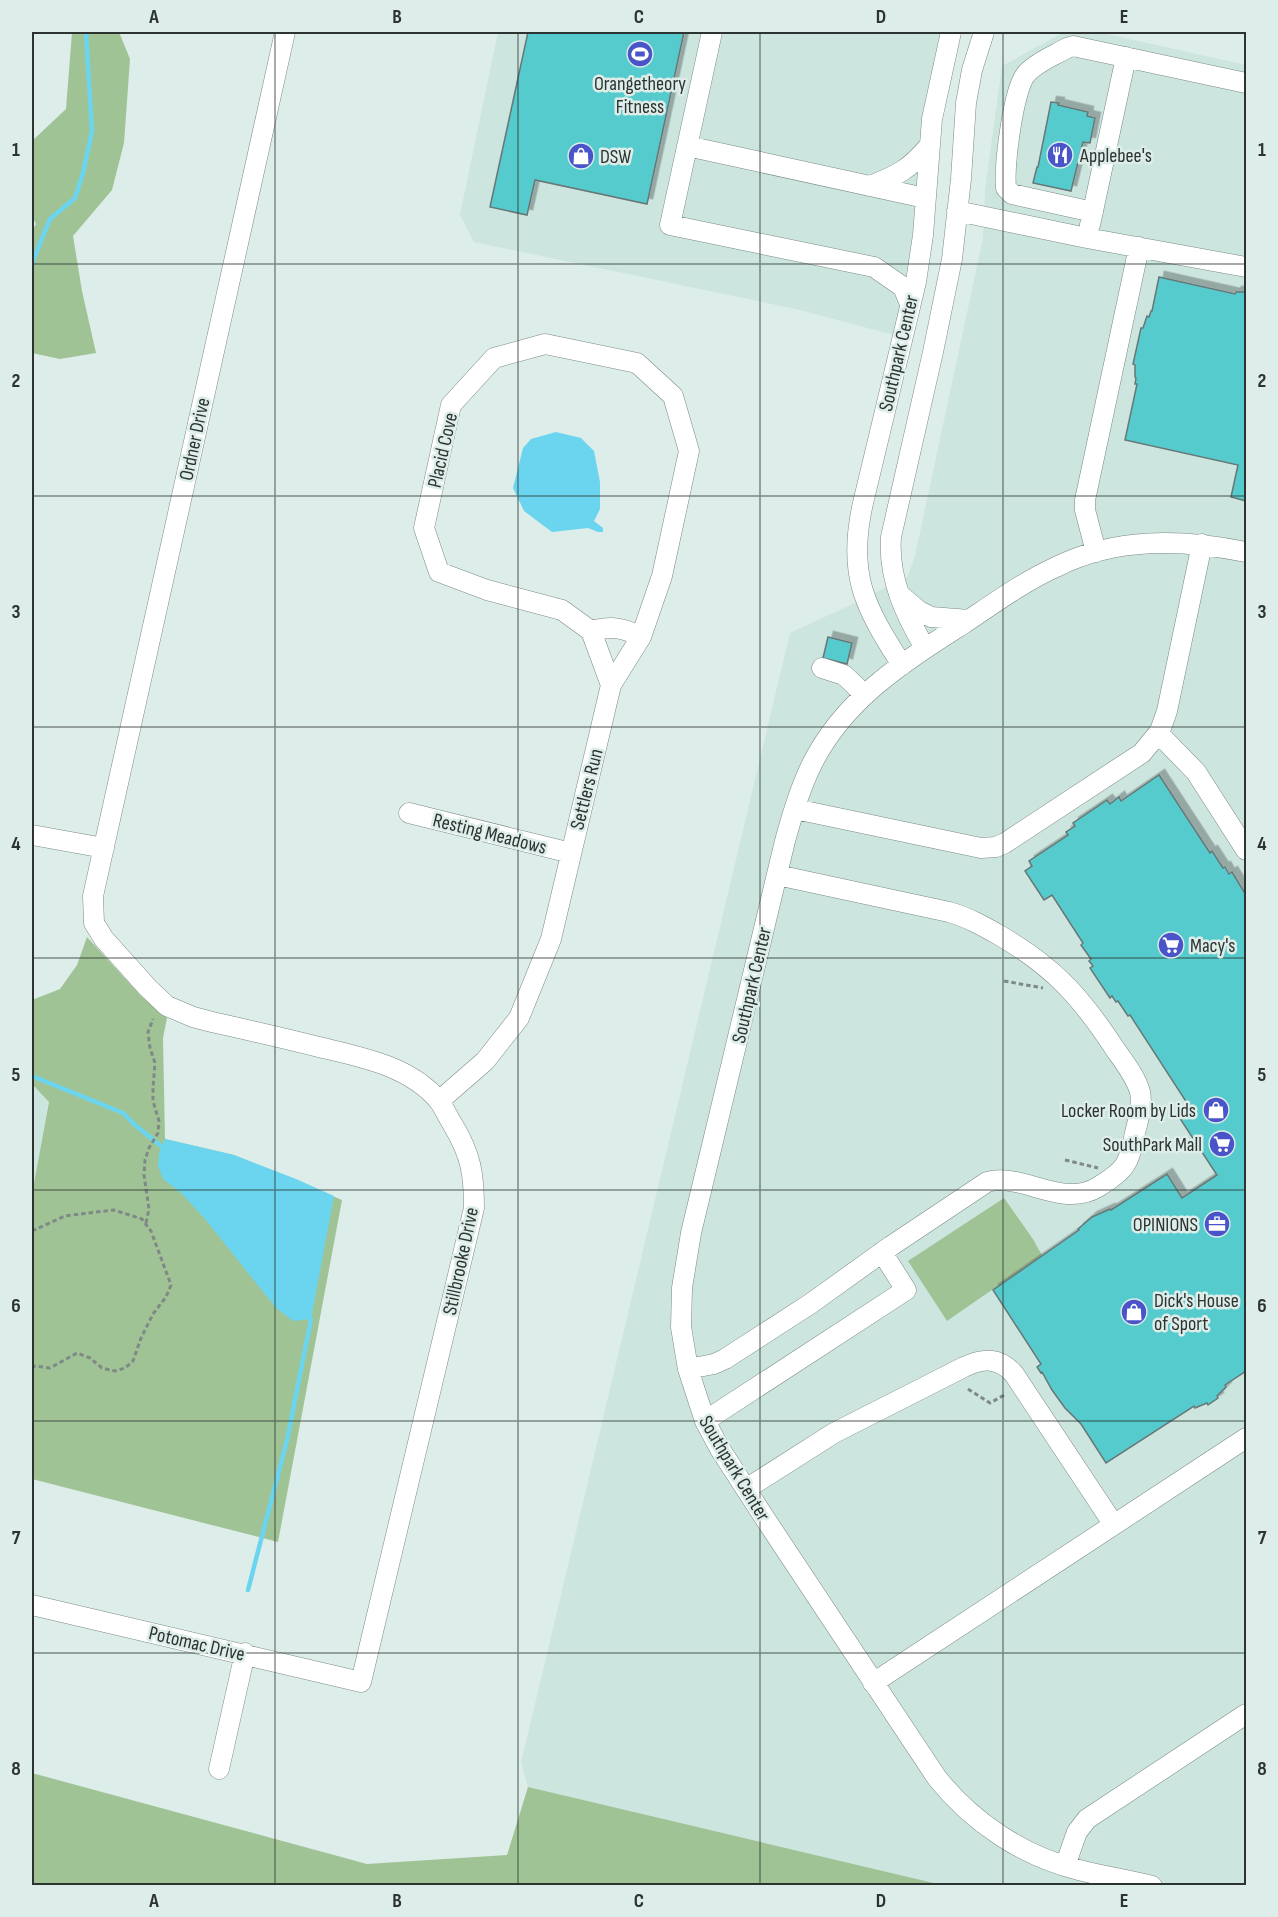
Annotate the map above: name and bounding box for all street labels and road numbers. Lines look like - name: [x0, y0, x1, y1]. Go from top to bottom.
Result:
- street label: Southpark Center: [874, 293, 924, 414]
- street label: Ordner Drive: [175, 396, 215, 483]
- street label: Placid Cove: [423, 410, 463, 490]
- street label: Settlers Run: [565, 746, 609, 832]
- street label: Resting Meadows: [430, 808, 549, 860]
- street label: Southpark Center: [727, 925, 777, 1046]
- street label: Stillbrooke Drive: [438, 1205, 484, 1317]
- street label: Southpark Center: [693, 1412, 775, 1526]
- street label: Potomac Drive: [147, 1621, 247, 1667]

